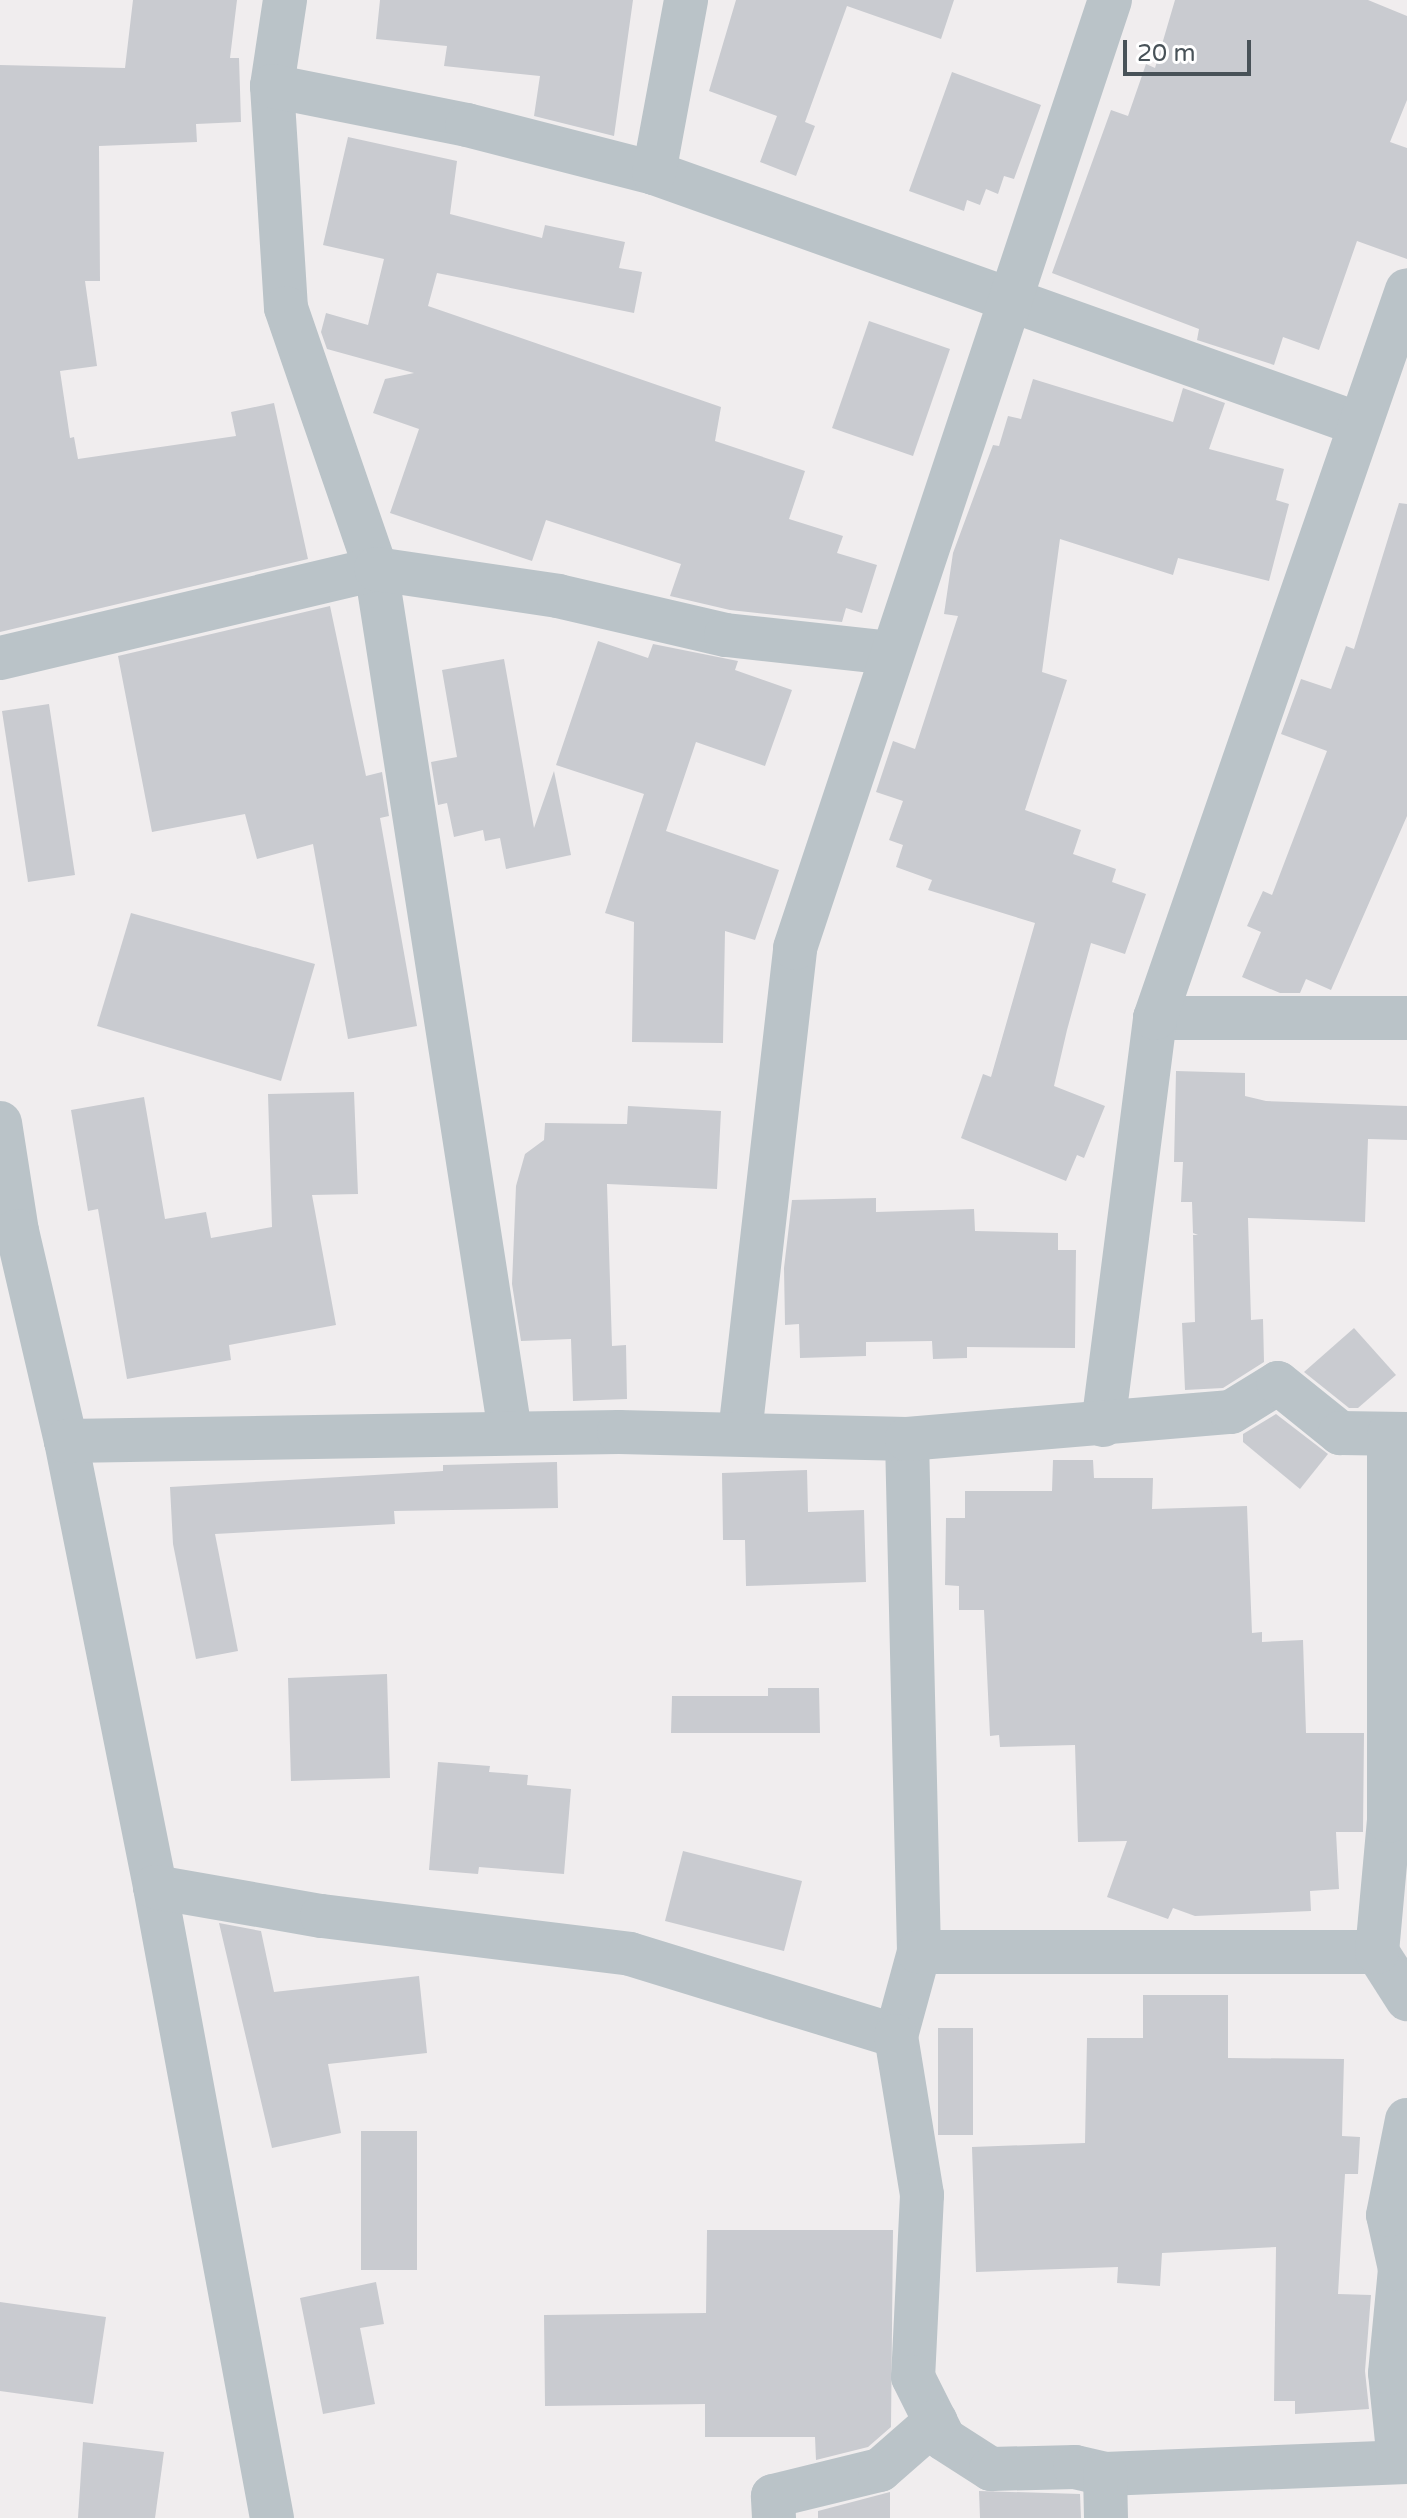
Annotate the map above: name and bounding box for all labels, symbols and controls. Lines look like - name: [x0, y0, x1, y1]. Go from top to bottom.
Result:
- scale bar: [1127, 24, 1255, 74]
- text: 20 m: [1137, 39, 1195, 68]

